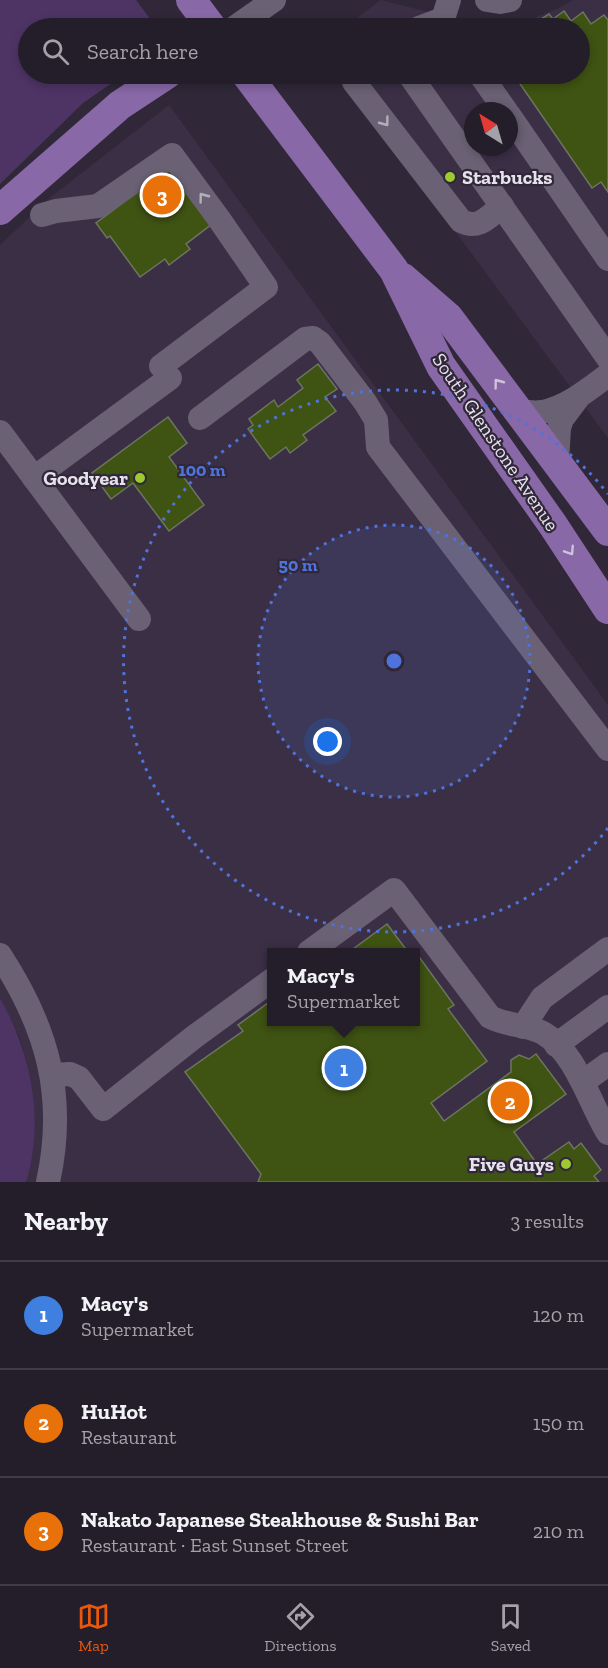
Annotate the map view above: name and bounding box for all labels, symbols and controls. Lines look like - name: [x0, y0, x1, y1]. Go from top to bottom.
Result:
- search box: [18, 18, 590, 84]
- icon: search: [39, 35, 72, 68]
- text: Search here: [87, 38, 198, 65]
- north arrow: [464, 102, 518, 156]
- one-way arrow: [378, 115, 389, 126]
- place label: Starbucks: [462, 165, 552, 189]
- marker: Starbucks: [443, 170, 457, 184]
- pin: 3: [142, 172, 182, 218]
- one-way arrow: [199, 192, 210, 203]
- street label: South Glenstone Avenue: [427, 348, 565, 536]
- one-way arrow: [494, 379, 505, 390]
- text: 100 m: [178, 459, 226, 481]
- place label: Goodyear: [43, 466, 128, 490]
- marker: Goodyear: [133, 471, 147, 485]
- one-way arrow: [562, 544, 573, 555]
- text: 50 m: [279, 554, 318, 576]
- centre of rings: [384, 651, 404, 671]
- your location: [313, 727, 342, 756]
- popup: [267, 948, 420, 1026]
- text: Macy's: [287, 962, 355, 989]
- text: Supermarket: [287, 989, 400, 1013]
- pin: 1: [324, 1046, 364, 1090]
- pin: 2: [490, 1078, 530, 1124]
- place label: Five Guys: [469, 1152, 554, 1176]
- marker: Five Guys: [559, 1157, 573, 1171]
- text: Nearby: [24, 1205, 108, 1237]
- text: 3 results: [510, 1209, 584, 1233]
- text: Macy's: [81, 1290, 148, 1317]
- text: 1: [39, 1303, 48, 1327]
- text: 120 m: [533, 1303, 584, 1327]
- text: Supermarket: [81, 1317, 194, 1341]
- text: HuHot: [81, 1398, 147, 1425]
- text: 2: [38, 1411, 49, 1435]
- text: 150 m: [533, 1411, 584, 1435]
- text: Restaurant: [81, 1425, 177, 1449]
- text: Nakato Japanese Steakhouse & Sushi Bar: [81, 1506, 479, 1533]
- text: 3: [38, 1519, 49, 1543]
- text: 210 m: [533, 1519, 584, 1543]
- text: Restaurant · East Sunset Street: [81, 1533, 348, 1557]
- tab: Map: [77, 1600, 110, 1655]
- tab: Directions: [264, 1600, 337, 1655]
- tab: Saved: [491, 1600, 531, 1655]

